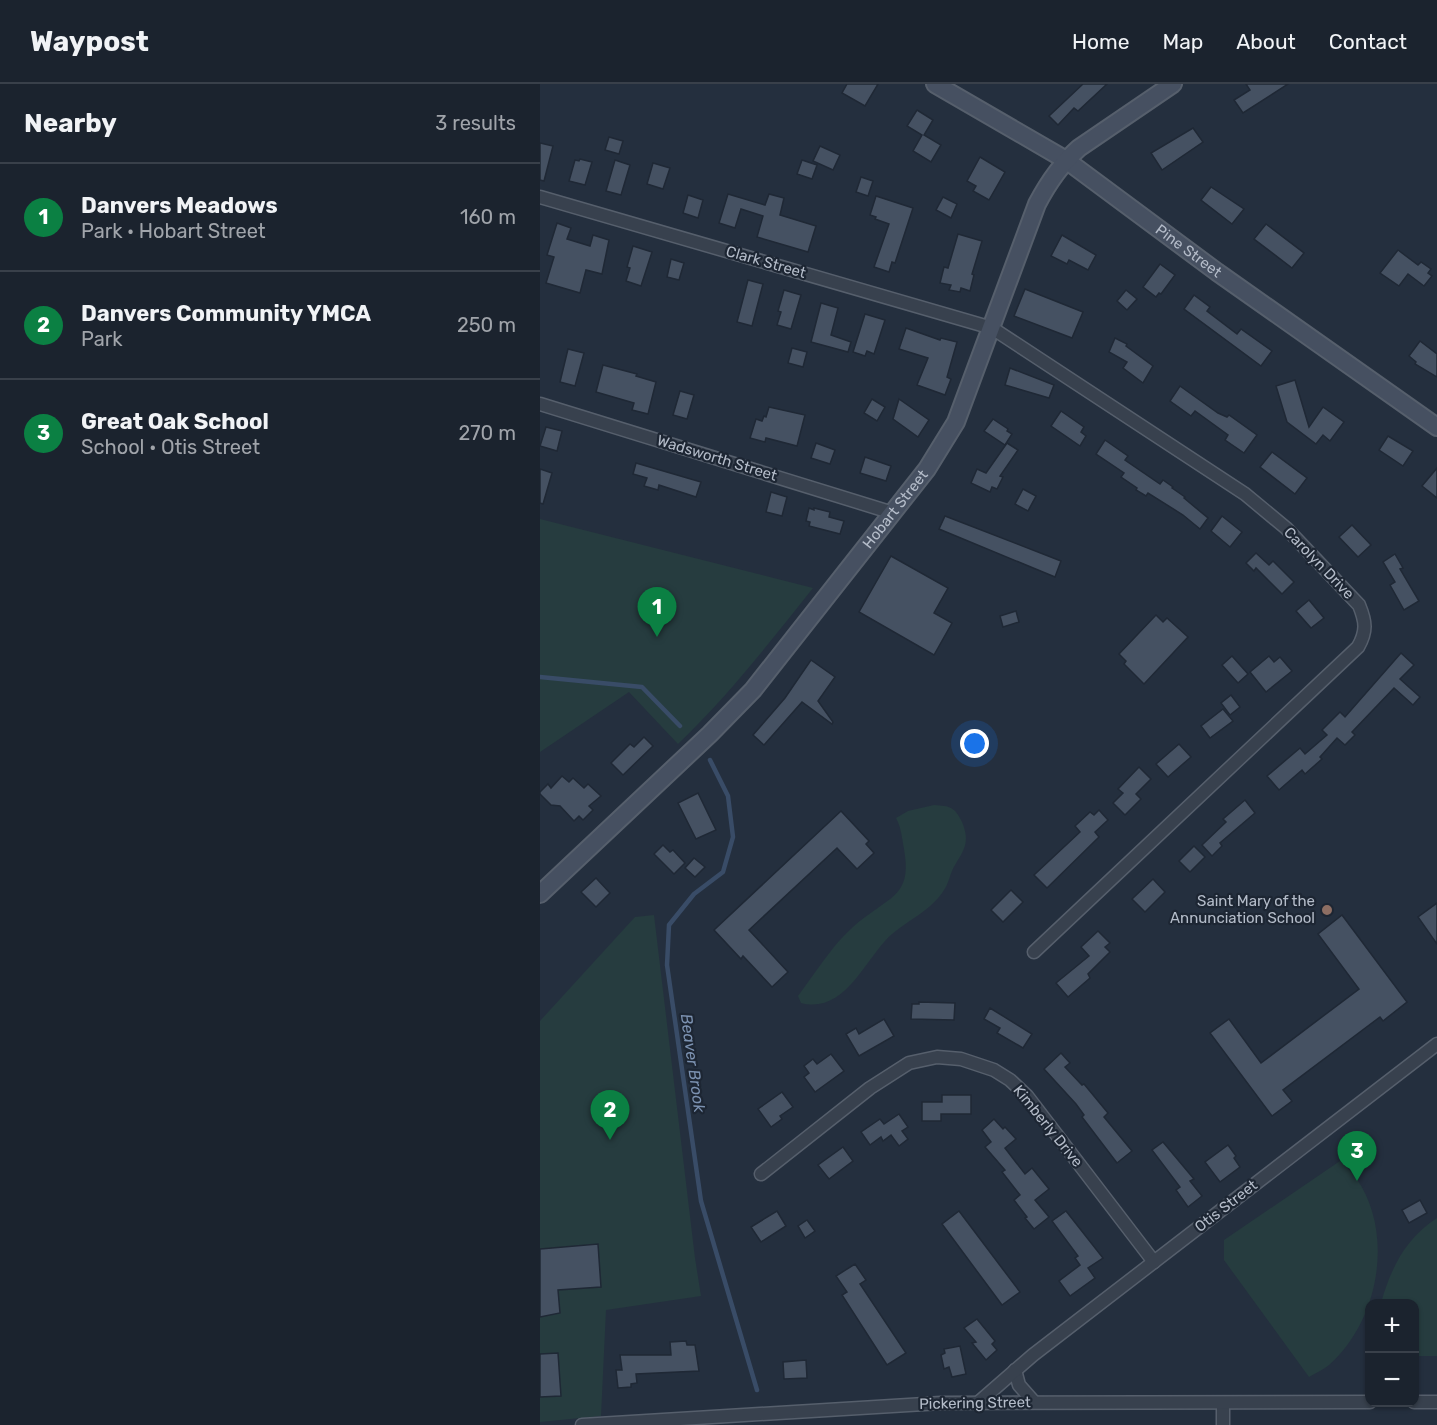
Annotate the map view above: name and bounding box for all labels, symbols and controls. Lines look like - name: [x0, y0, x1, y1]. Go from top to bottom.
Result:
- text: Waypost: [30, 25, 149, 58]
- text: Home: [1072, 29, 1129, 54]
- text: Map: [1162, 29, 1203, 54]
- text: About: [1236, 29, 1296, 54]
- text: Contact: [1329, 29, 1407, 54]
- text: Nearby: [24, 108, 117, 139]
- text: 3 results: [435, 111, 516, 135]
- text: Danvers Meadows: [81, 192, 278, 219]
- text: 1: [39, 205, 48, 229]
- text: 160 m: [460, 205, 516, 229]
- text: Park · Hobart Street: [81, 219, 266, 243]
- street label: Pine Street: [1152, 220, 1225, 281]
- street label: Clark Street: [724, 242, 808, 282]
- text: Danvers Community YMCA: [81, 300, 371, 327]
- text: 2: [37, 313, 50, 337]
- text: 250 m: [457, 313, 516, 337]
- text: Park: [81, 327, 123, 351]
- text: Great Oak School: [81, 408, 269, 435]
- text: 3: [37, 421, 50, 445]
- text: 270 m: [459, 421, 516, 445]
- street label: Wadsworth Street: [655, 431, 779, 485]
- text: School · Otis Street: [81, 435, 260, 459]
- street label: Hobart Street: [859, 466, 932, 552]
- street label: Carolyn Drive: [1280, 523, 1358, 603]
- pin: 1: [638, 588, 676, 637]
- your location: [960, 729, 989, 758]
- place label: Saint Mary of the Annunciation School: [1170, 892, 1315, 927]
- marker: Saint Mary of the Annunciation School: [1320, 903, 1334, 917]
- water label: Beaver Brook: [677, 1012, 709, 1114]
- street label: Kimberly Drive: [1009, 1081, 1087, 1171]
- pin: 2: [590, 1090, 630, 1140]
- pin: 3: [1338, 1132, 1376, 1181]
- street label: Otis Street: [1191, 1176, 1261, 1236]
- map controls: [1365, 1299, 1419, 1407]
- button: +: [1365, 1299, 1419, 1353]
- button: −: [1365, 1353, 1419, 1407]
- street label: Pickering Street: [919, 1393, 1031, 1413]

